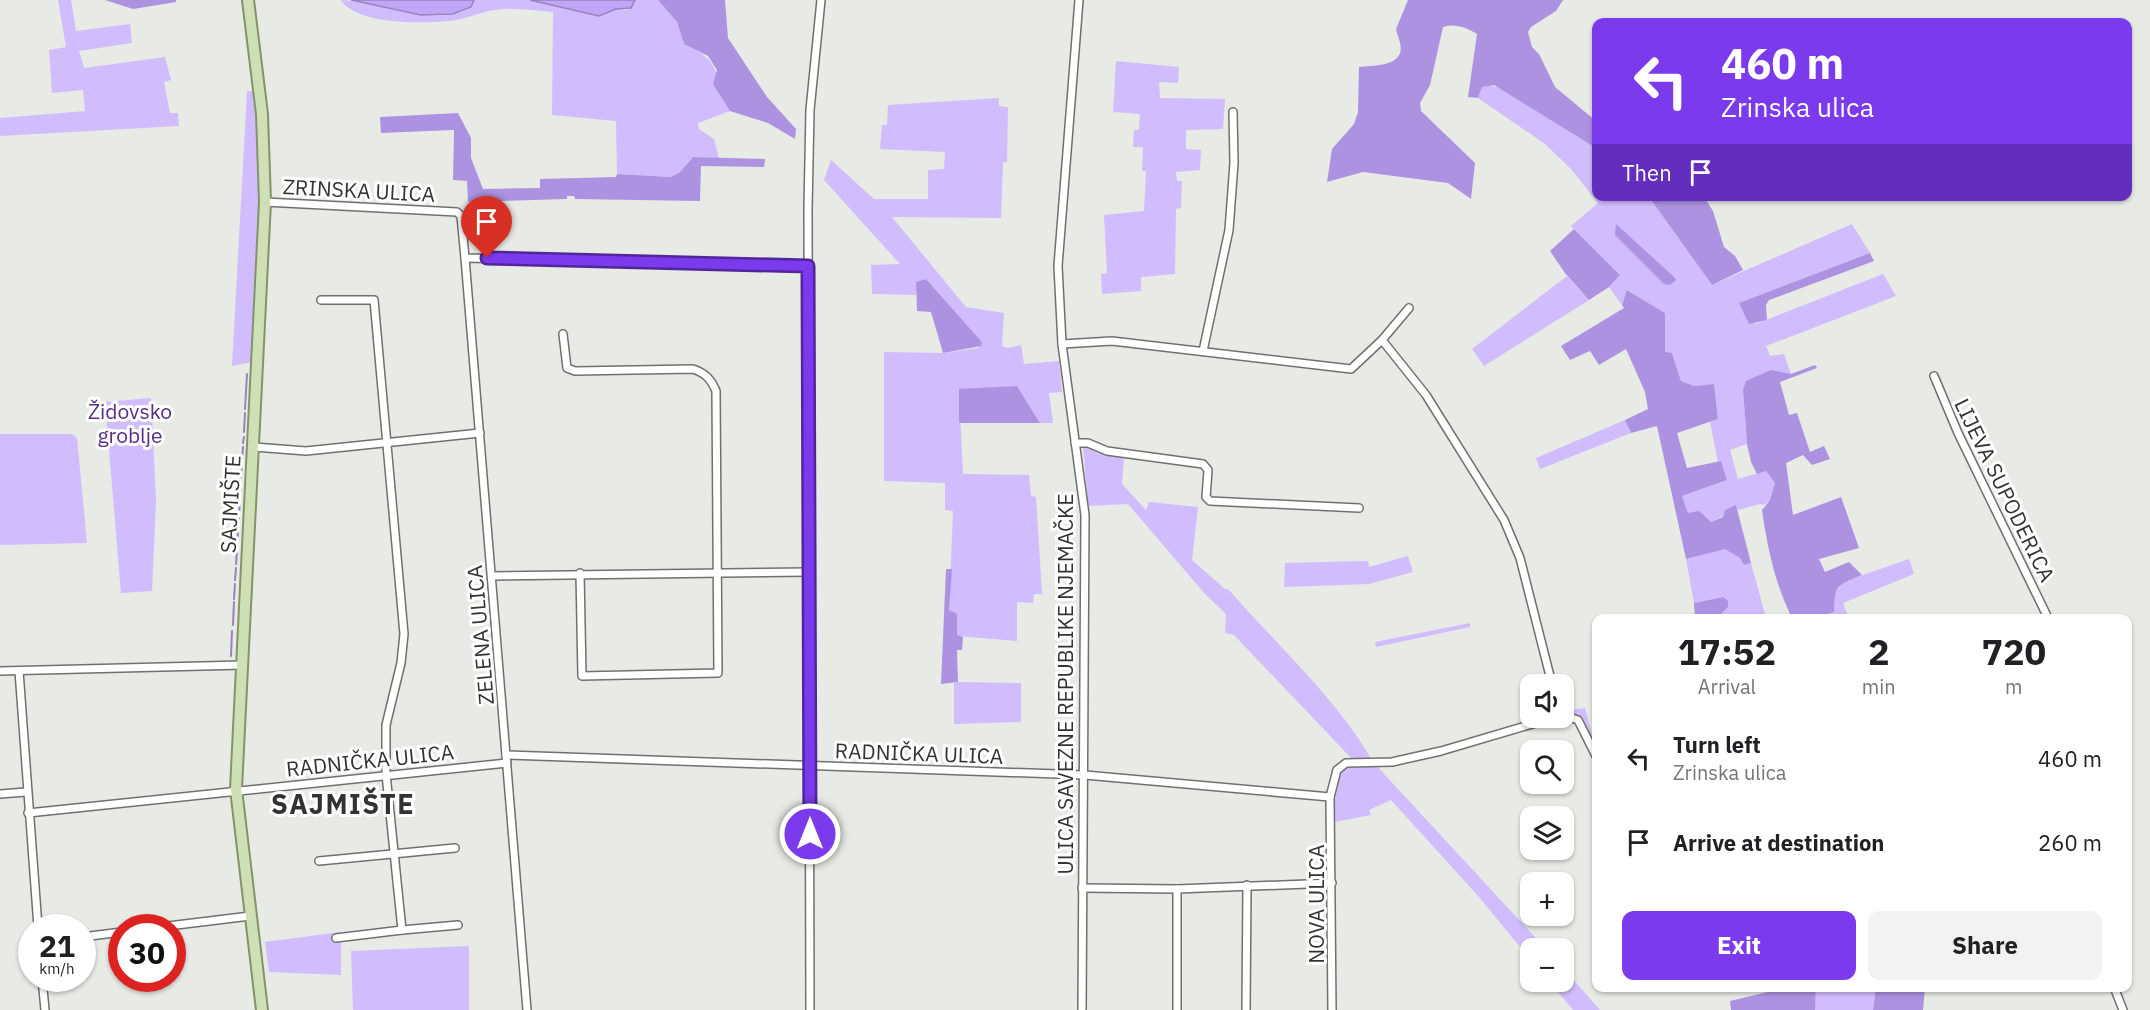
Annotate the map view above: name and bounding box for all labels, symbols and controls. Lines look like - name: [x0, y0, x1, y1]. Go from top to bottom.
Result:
- text: 460 m: [1721, 36, 1844, 91]
- icon: left: [1622, 42, 1700, 120]
- text: Zrinska ulica: [1721, 89, 1874, 124]
- icon: arrive: [1684, 156, 1717, 189]
- text: Then: [1622, 158, 1672, 187]
- street label: ZRINSKA ULICA: [282, 172, 436, 208]
- pin: [461, 196, 512, 258]
- icon: arrive: [470, 205, 503, 238]
- street label: LIJEVA SUPODERICA: [1948, 394, 2062, 586]
- park label: Židovsko groblje: [88, 397, 172, 449]
- street label: SAJMIŠTE: [213, 454, 247, 554]
- street label: ULICA SAVEZNE REPUBLIKE NJEMAČKE: [1051, 493, 1079, 875]
- street label: ZELENA ULICA: [460, 564, 500, 706]
- text: 17:52: [1678, 628, 1776, 675]
- text: 2: [1868, 628, 1890, 675]
- text: 720: [1981, 628, 2046, 675]
- text: Arrival: [1698, 673, 1756, 700]
- text: min: [1862, 673, 1896, 700]
- text: m: [2005, 673, 2023, 700]
- map controls: [1520, 674, 1574, 992]
- button: sound: [1520, 674, 1574, 728]
- text: Turn left: [1673, 730, 1761, 759]
- street label: RADNIČKA ULICA: [834, 736, 1004, 770]
- street label: RADNIČKA ULICA: [285, 737, 455, 783]
- button: search: [1520, 740, 1574, 794]
- icon: left: [1622, 742, 1655, 775]
- text: 460 m: [2038, 744, 2102, 773]
- text: Zrinska ulica: [1673, 759, 1786, 786]
- district label: SAJMIŠTE: [271, 786, 415, 821]
- position arrow: [778, 802, 842, 866]
- button: layers: [1520, 806, 1574, 860]
- icon: arrive: [1622, 826, 1655, 859]
- text: Arrive at destination: [1673, 828, 1884, 857]
- text: 260 m: [2038, 828, 2102, 857]
- street label: NOVA ULICA: [1302, 844, 1330, 964]
- button: +: [1520, 872, 1574, 926]
- button: Exit: [1622, 911, 1856, 980]
- button: Share: [1868, 911, 2102, 980]
- speed limit sign: 30: [108, 914, 186, 992]
- text: 21: [39, 926, 75, 965]
- button: −: [1520, 938, 1574, 992]
- text: km/h: [39, 959, 75, 978]

